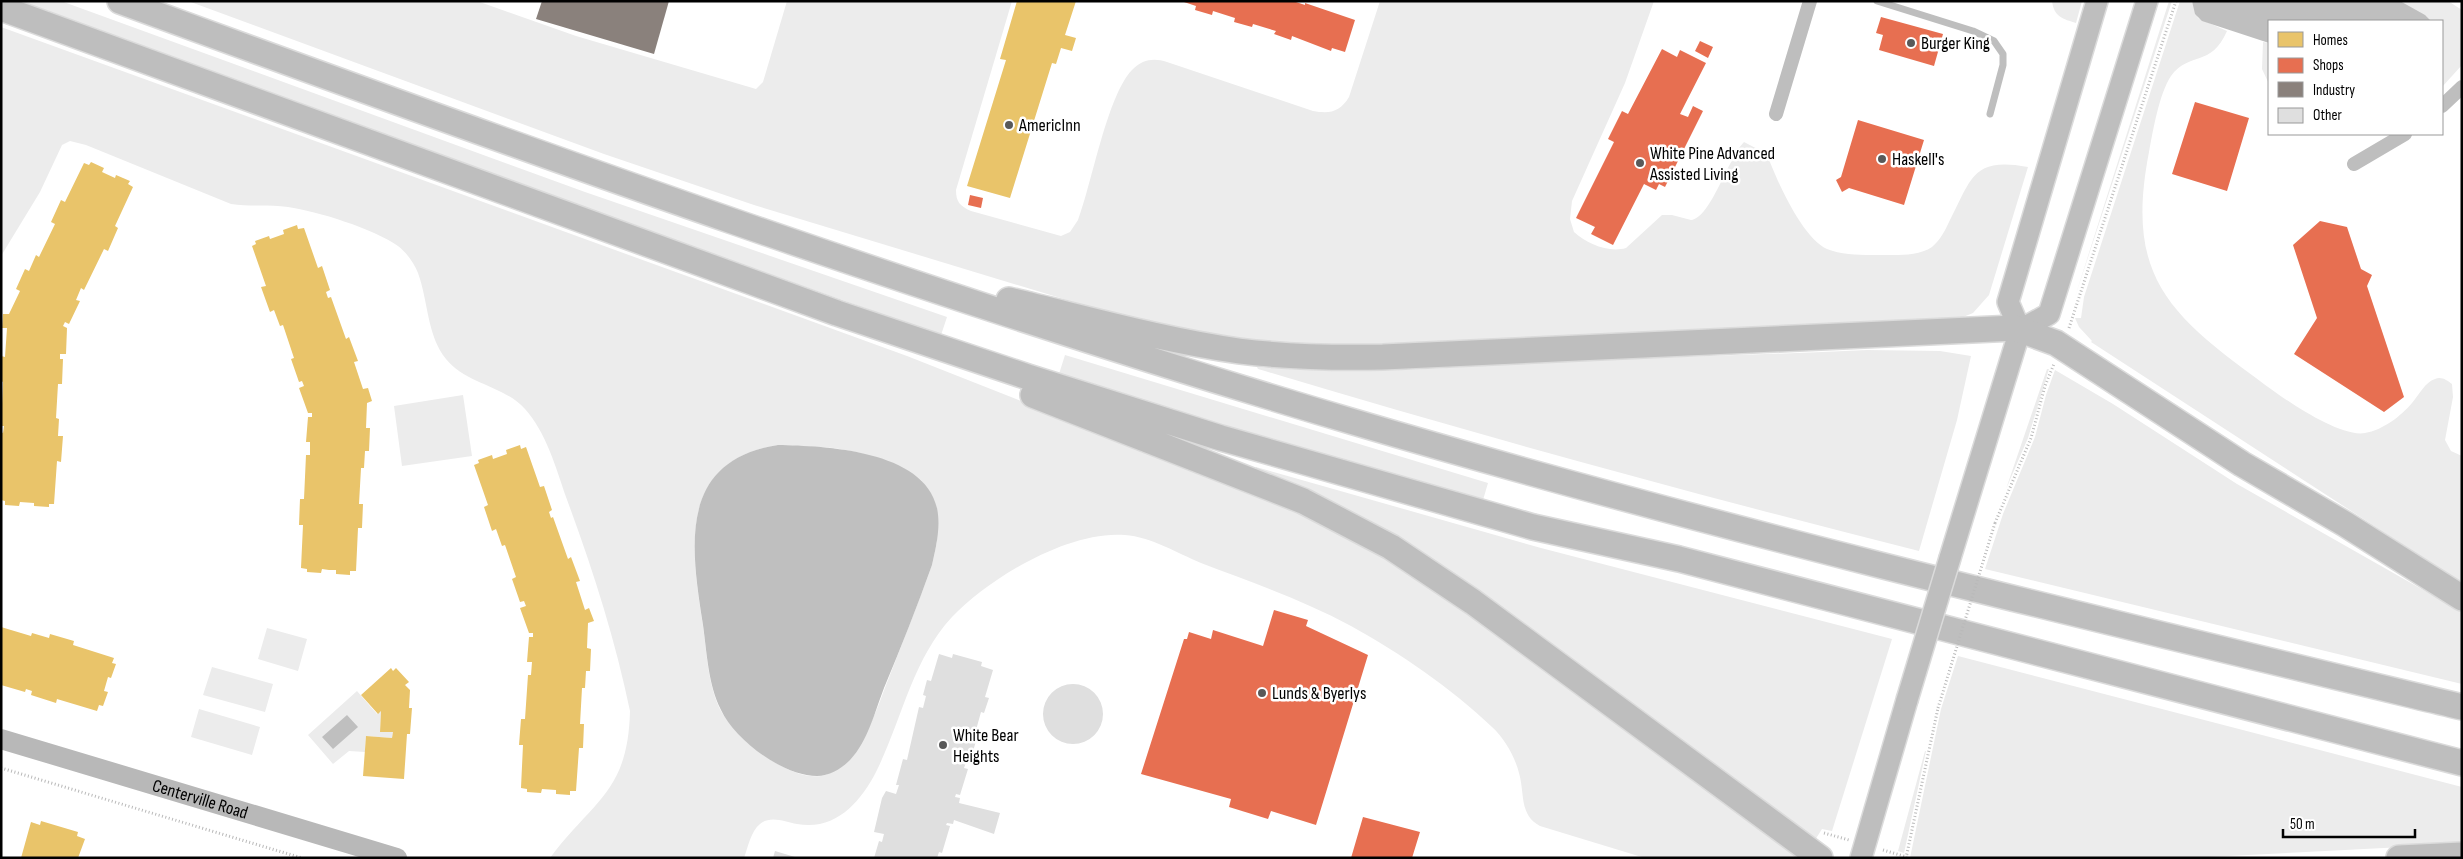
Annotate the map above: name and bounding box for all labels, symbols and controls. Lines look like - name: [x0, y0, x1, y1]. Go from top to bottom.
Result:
- legend: [2268, 20, 2443, 135]
- text: Homes: [2313, 31, 2348, 50]
- place label: Burger King: [1921, 33, 1990, 54]
- marker: Burger King: [1905, 37, 1917, 49]
- text: Shops: [2313, 56, 2344, 75]
- text: Industry: [2313, 81, 2355, 100]
- text: Other: [2313, 106, 2342, 125]
- place label: AmericInn: [1018, 115, 1081, 136]
- marker: AmericInn: [1003, 119, 1015, 131]
- place label: White Pine Advanced Assisted Living: [1649, 143, 1775, 185]
- place label: Haskell's: [1892, 149, 1944, 170]
- marker: Haskell's: [1876, 153, 1888, 165]
- marker: White Pine Advanced Assisted Living: [1634, 157, 1646, 169]
- place label: Lunds & Byerlys: [1272, 683, 1367, 704]
- marker: Lunds & Byerlys: [1256, 687, 1268, 699]
- place label: White Bear Heights: [953, 725, 1019, 767]
- marker: White Bear Heights: [937, 739, 949, 751]
- street label: Centerville Road: [150, 775, 250, 824]
- scale bar: [2283, 806, 2416, 838]
- text: 50 m: [2290, 815, 2315, 834]

